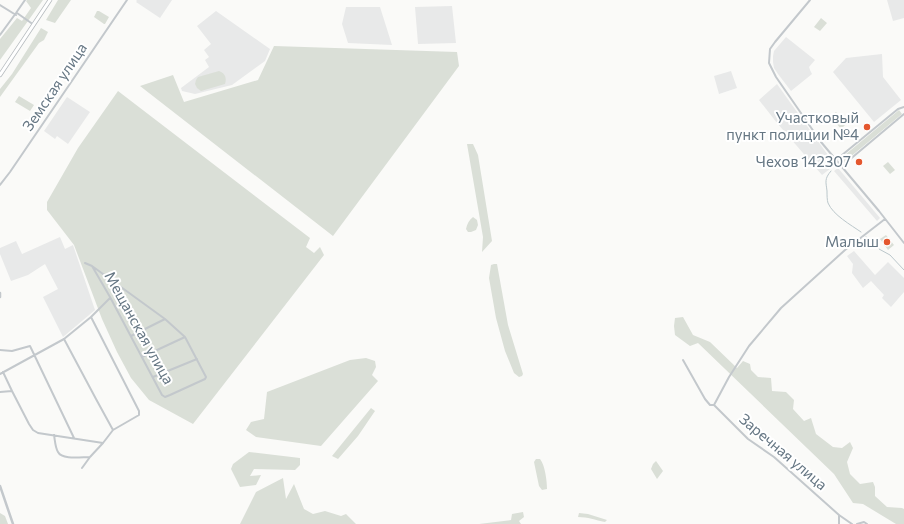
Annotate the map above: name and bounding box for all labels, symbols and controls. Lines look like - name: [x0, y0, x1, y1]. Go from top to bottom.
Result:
- street label: Земская улица: [18, 39, 90, 134]
- place label: Участковый пункт полиции №4: [726, 108, 859, 143]
- marker: Участковый пункт полиции №4: [862, 122, 872, 132]
- place label: Чехов 142307: [756, 152, 851, 170]
- marker: Чехов 142307: [854, 157, 864, 167]
- place label: Малыш: [825, 232, 879, 250]
- marker: Малыш: [882, 237, 892, 247]
- street label: Мещанская улица: [101, 268, 178, 387]
- street label: Заречная улица: [736, 409, 831, 493]

